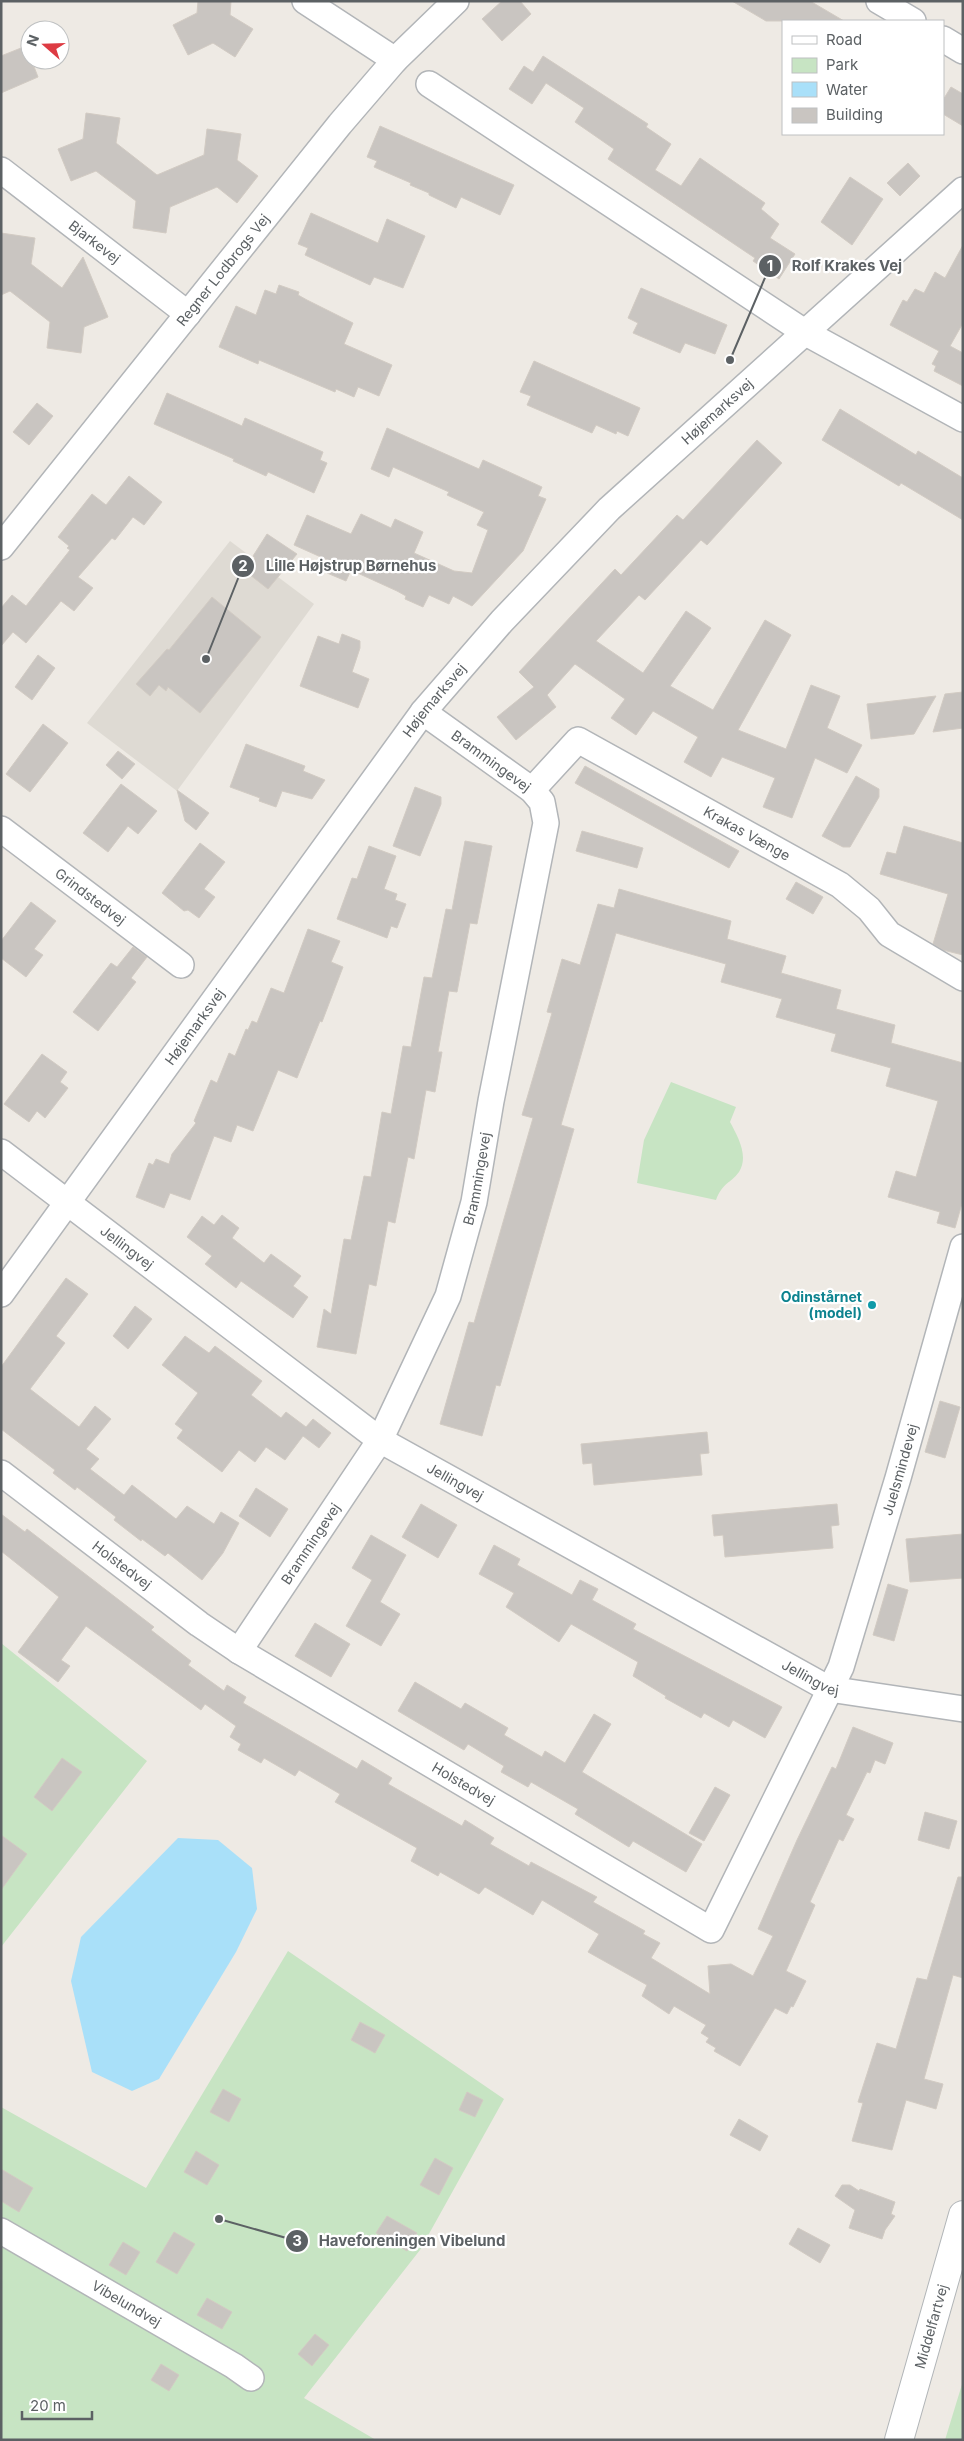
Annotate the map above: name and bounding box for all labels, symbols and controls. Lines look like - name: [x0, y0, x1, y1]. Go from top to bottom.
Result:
- north arrow: [20, 20, 70, 70]
- legend: [782, 20, 944, 135]
- text: Road: [826, 30, 862, 49]
- text: N: [23, 32, 42, 48]
- text: Park: [826, 55, 859, 74]
- text: Water: [826, 80, 868, 99]
- text: Building: [826, 105, 883, 124]
- street label: Regner Lodbrogs Vej: [173, 210, 273, 329]
- street label: Bjarkevej: [66, 216, 124, 267]
- callout: Rolf Krakes Vej: [757, 251, 913, 281]
- text: 1: [767, 256, 773, 275]
- text: Rolf Krakes Vej: [792, 256, 902, 275]
- street label: Højemarksvej: [678, 375, 756, 448]
- callout: Lille Højstrup Børnehus: [230, 551, 446, 581]
- text: 2: [238, 556, 248, 575]
- text: Lille Højstrup Børnehus: [266, 556, 436, 575]
- street label: Højemarksvej: [399, 660, 469, 740]
- street label: Brammingevej: [448, 726, 534, 795]
- street label: Krakas Vænge: [701, 802, 793, 864]
- street label: Grindstedvej: [52, 864, 129, 928]
- street label: Højemarksvej: [161, 985, 228, 1068]
- street label: Brammingevej: [459, 1131, 494, 1227]
- street label: Jellingvej: [97, 1222, 157, 1273]
- place label: Odinstårnet (model): [781, 1288, 862, 1321]
- marker: Odinstårnet (model): [866, 1299, 878, 1311]
- street label: Juelsmindevej: [878, 1422, 921, 1517]
- street label: Jellingvej: [424, 1459, 487, 1504]
- street label: Brammingevej: [277, 1500, 343, 1587]
- street label: Holstedvej: [89, 1537, 155, 1593]
- street label: Jellingvej: [779, 1656, 840, 1698]
- street label: Holstedvej: [429, 1758, 498, 1808]
- callout: Haveforeningen Vibelund: [284, 2226, 516, 2256]
- text: 3: [292, 2231, 302, 2250]
- text: Haveforeningen Vibelund: [319, 2231, 505, 2250]
- street label: Vibelundvej: [89, 2276, 165, 2330]
- street label: Middelfartvej: [911, 2282, 951, 2371]
- scale bar: [22, 2388, 92, 2420]
- text: 20 m: [30, 2396, 66, 2415]

